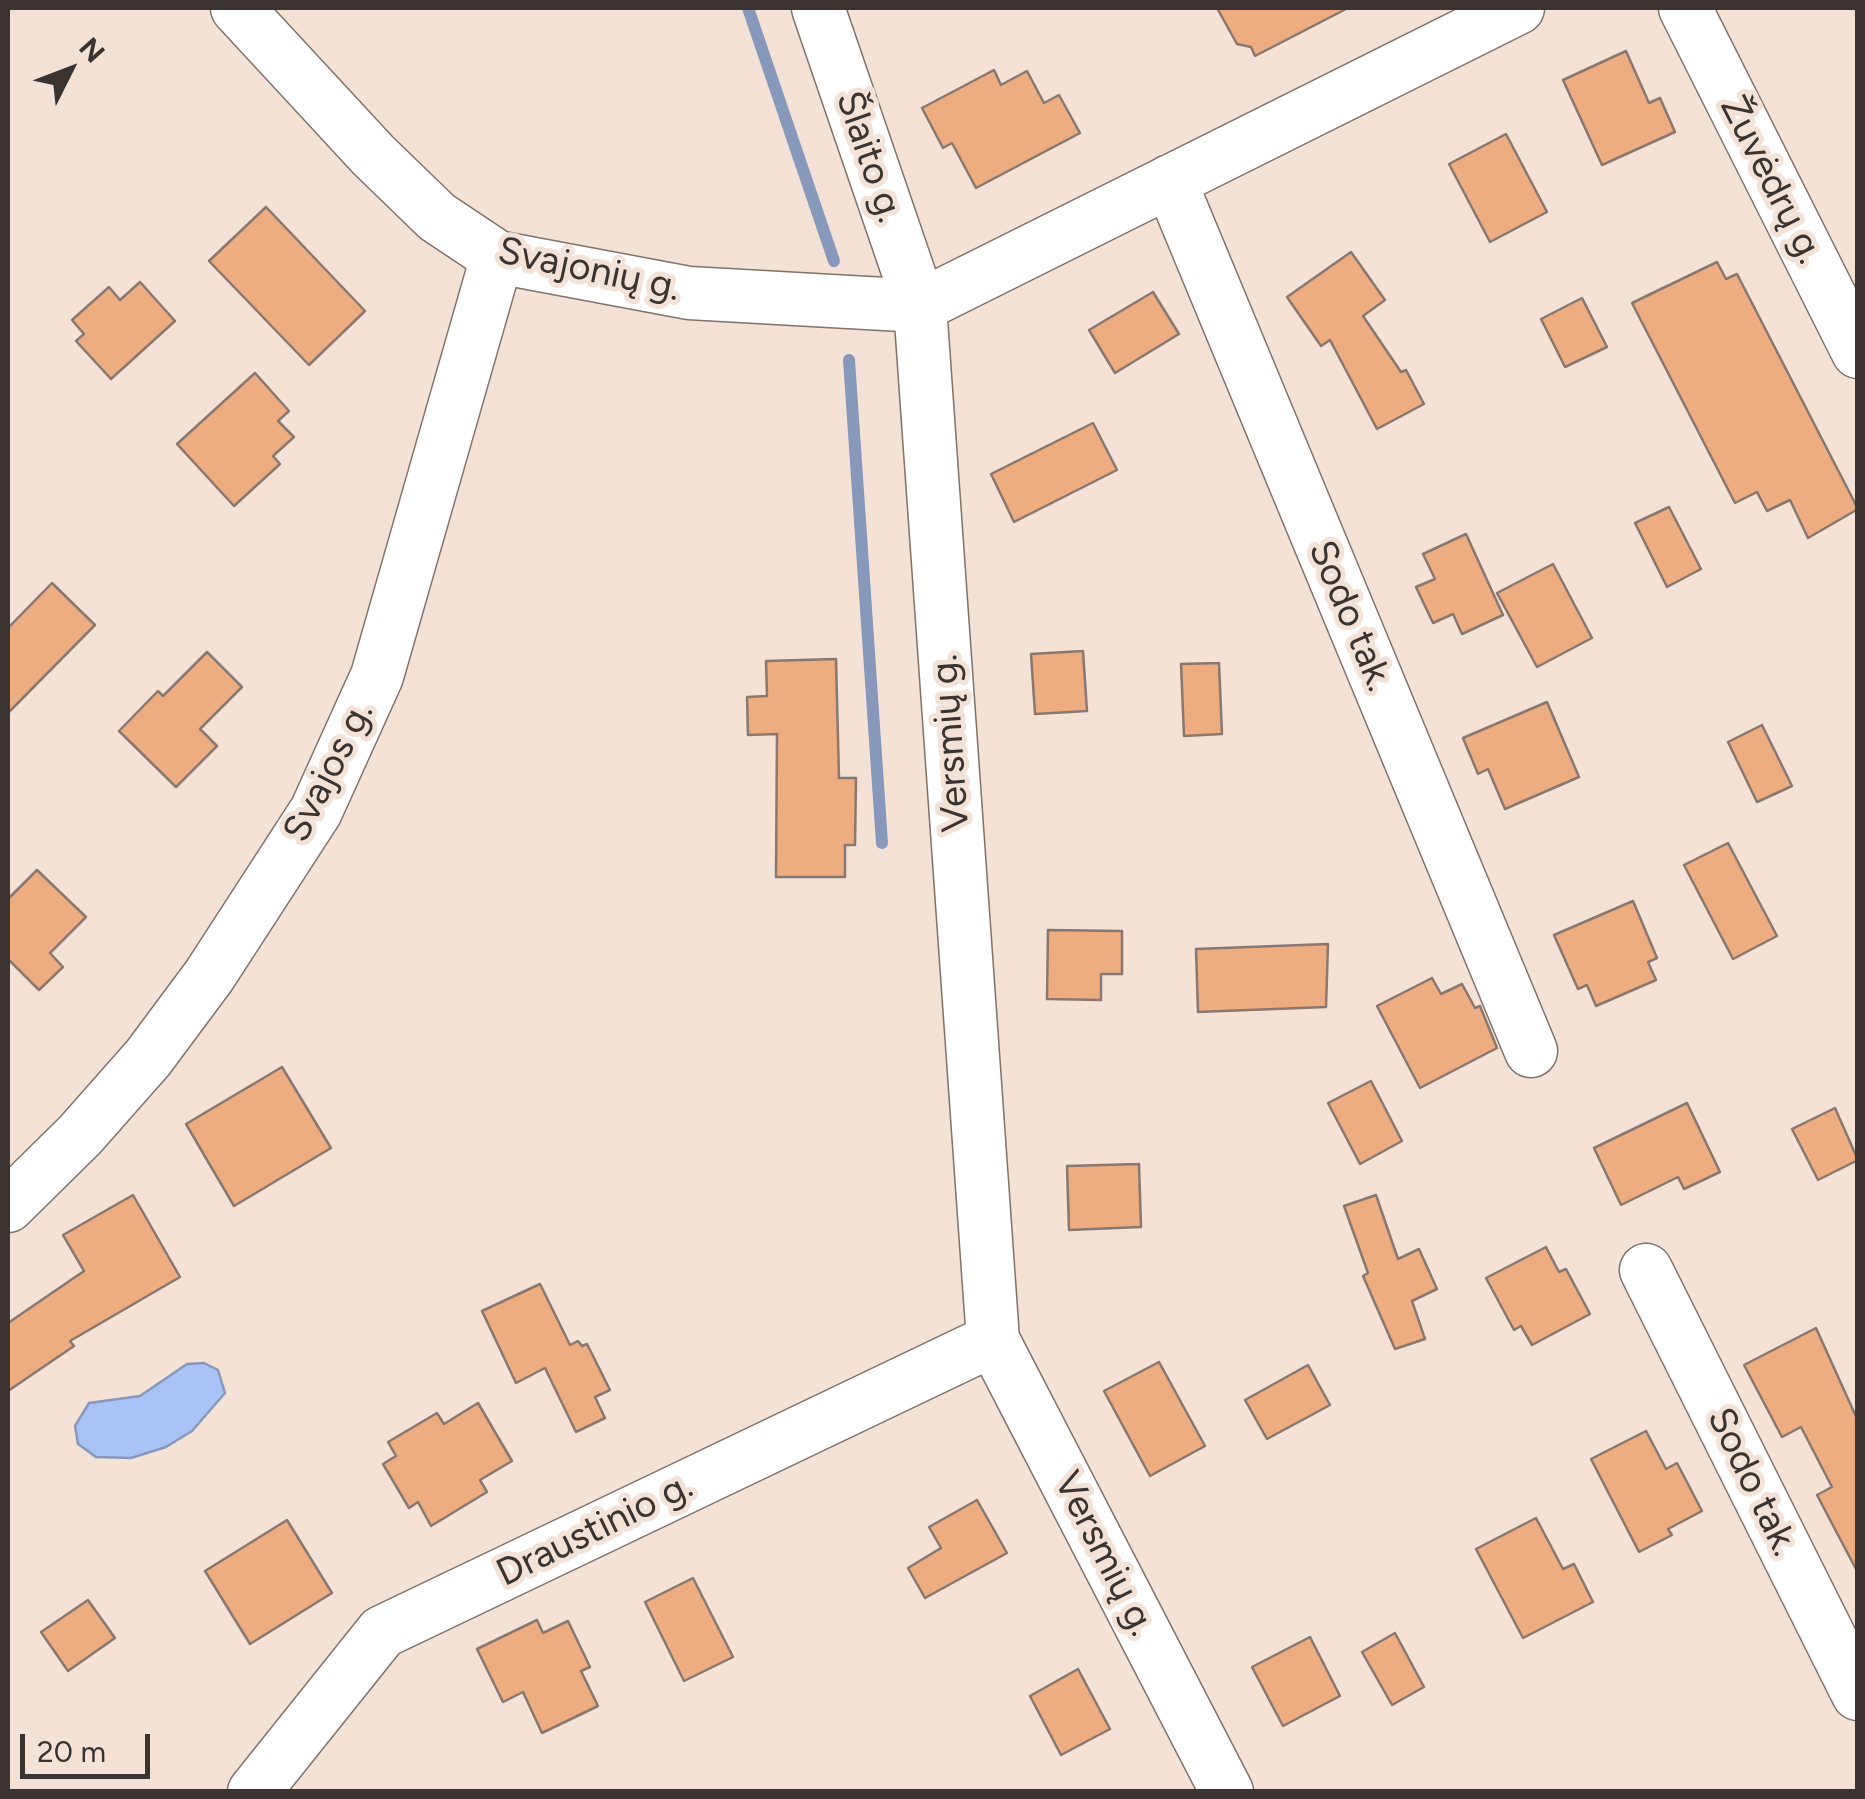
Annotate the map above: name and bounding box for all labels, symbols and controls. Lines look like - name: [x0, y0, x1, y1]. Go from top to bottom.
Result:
- north arrow: [20, 20, 120, 120]
- text: N: [72, 31, 112, 69]
- street label: Šlaito g.: [825, 85, 913, 229]
- street label: Žuvėdrų g.: [1709, 89, 1833, 271]
- street label: Svajonių g.: [494, 228, 684, 312]
- street label: Sodo tak.: [1298, 534, 1402, 698]
- street label: Versmių g.: [922, 653, 980, 833]
- street label: Svajos g.: [274, 694, 384, 850]
- street label: Sodo tak.: [1697, 1401, 1807, 1563]
- street label: Draustinio g.: [490, 1463, 700, 1597]
- street label: Versmių g.: [1043, 1464, 1165, 1644]
- scale bar: [25, 1714, 155, 1776]
- text: 20 m: [37, 1733, 106, 1770]

